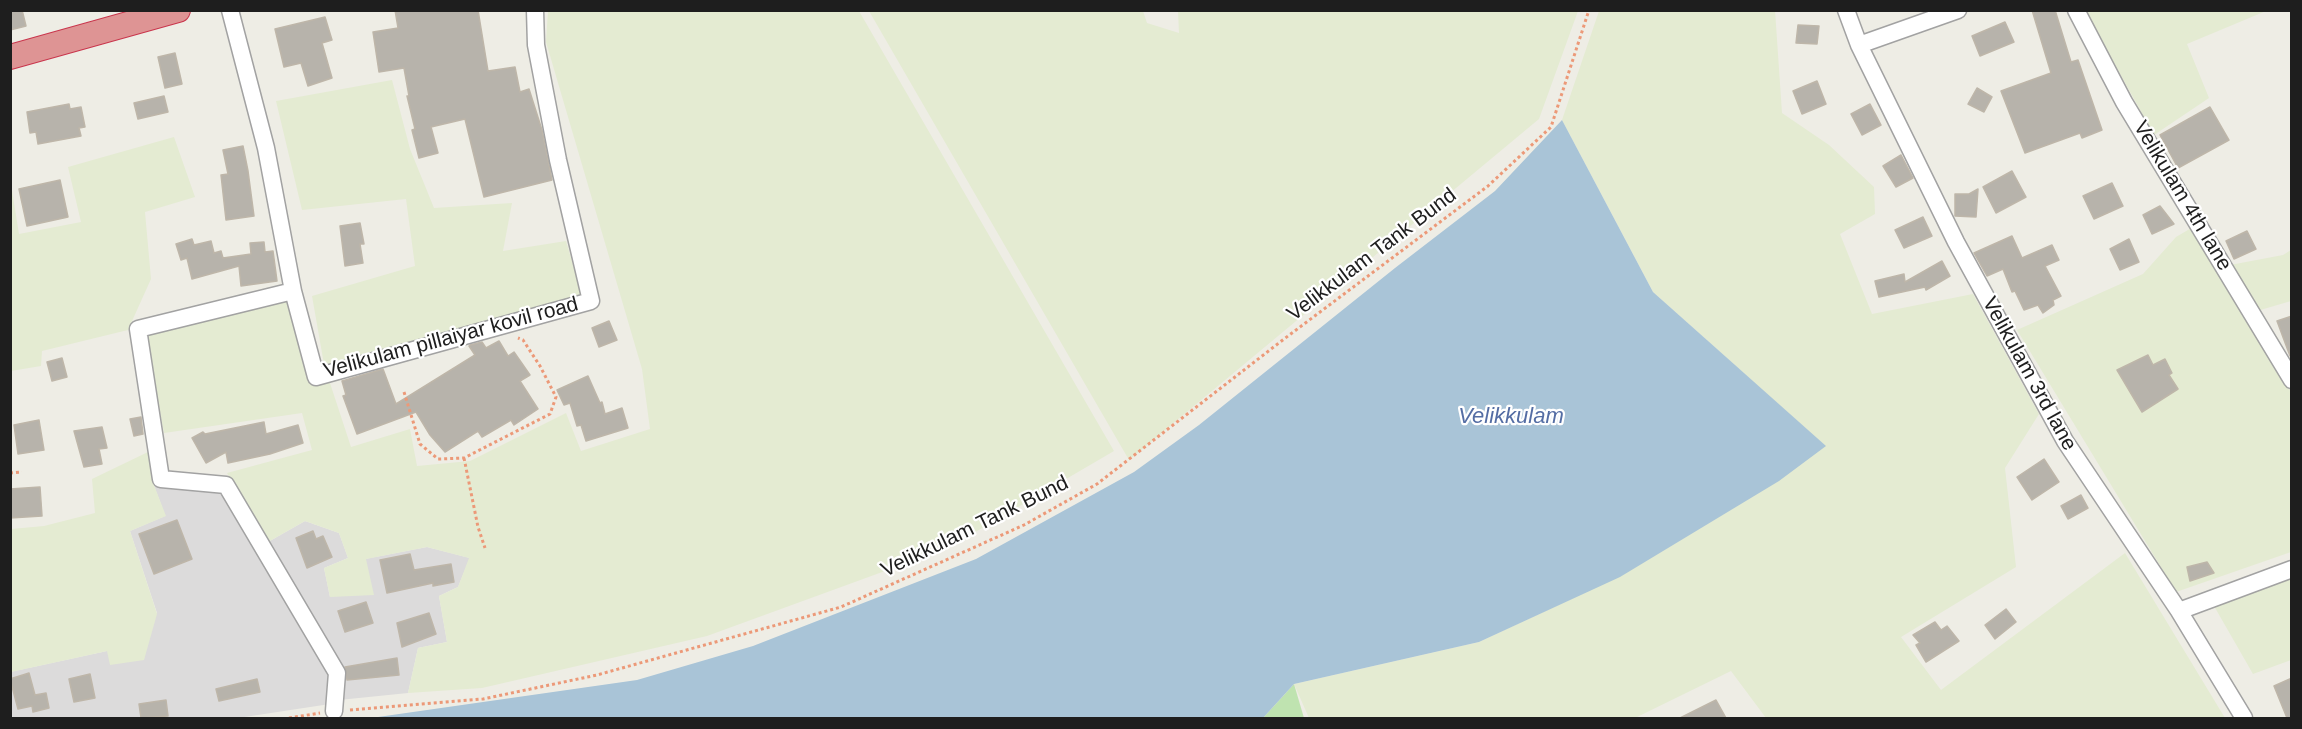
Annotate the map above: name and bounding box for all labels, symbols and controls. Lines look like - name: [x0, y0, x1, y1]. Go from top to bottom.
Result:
- street label: Velikulam 4th lane: [2127, 116, 2237, 276]
- street label: Velikkulam Tank Bund: [1282, 183, 1462, 327]
- street label: Velikulam pillaiyar kovil road: [321, 292, 581, 384]
- street label: Velikulam 3rd lane: [1976, 293, 2082, 455]
- water label: Velikkulam: [1458, 404, 1564, 430]
- street label: Velikkulam Tank Bund: [877, 471, 1073, 583]

